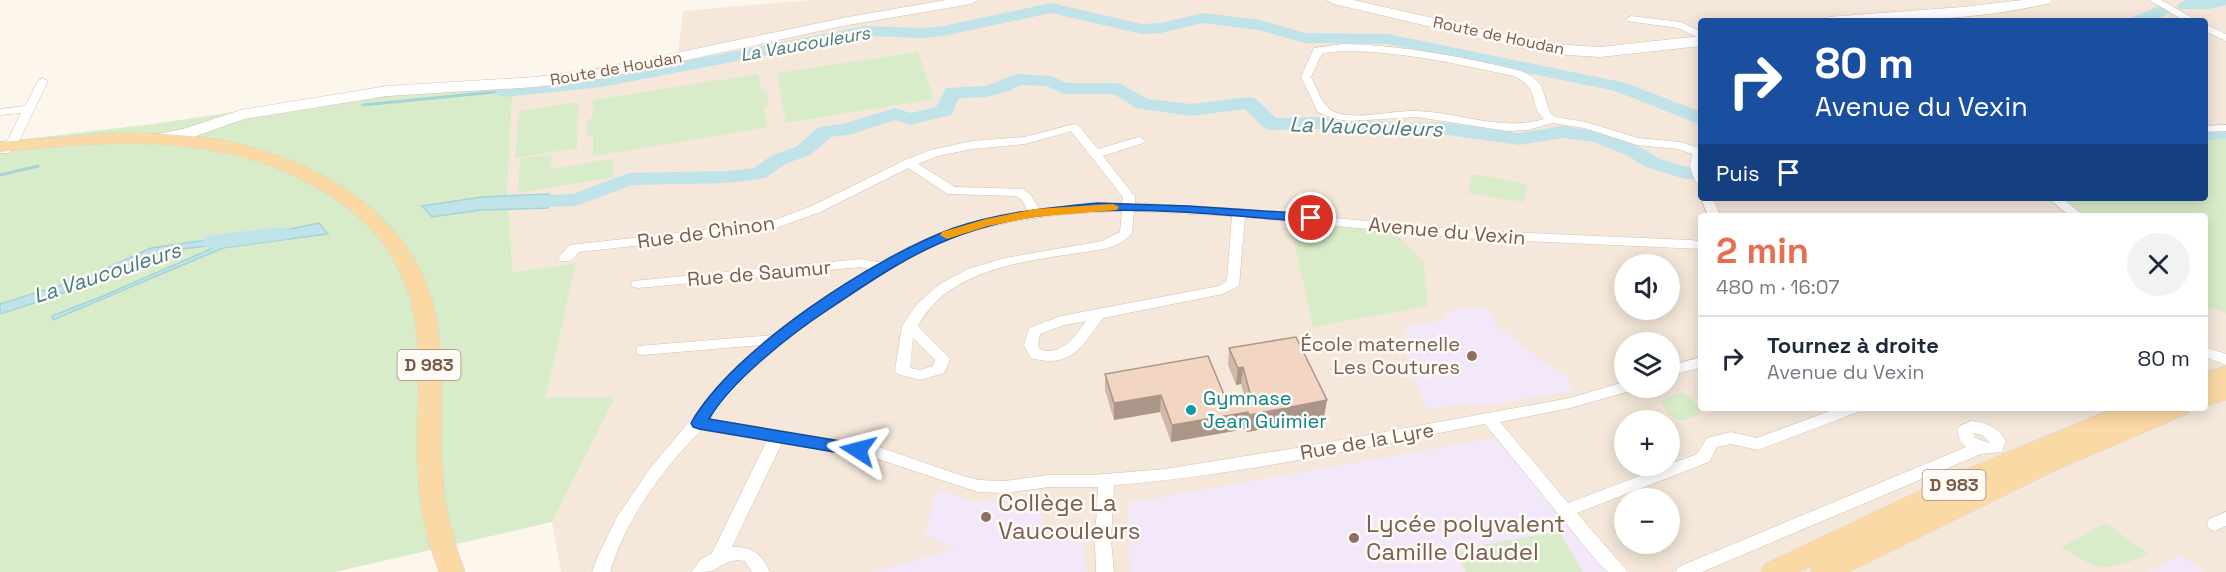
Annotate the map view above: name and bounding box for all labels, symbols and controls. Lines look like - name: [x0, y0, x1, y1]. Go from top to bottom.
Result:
- street label: Route de Houdan: [1431, 11, 1567, 60]
- water label: La Vaucouleurs: [738, 21, 872, 66]
- text: 80 m: [1815, 37, 1914, 90]
- icon: right: [1716, 42, 1794, 120]
- street label: Route de Houdan: [548, 47, 684, 90]
- text: Avenue du Vexin: [1815, 89, 2028, 124]
- water label: La Vaucouleurs: [1289, 110, 1444, 143]
- icon: arrive: [1772, 156, 1805, 189]
- text: Puis: [1716, 159, 1760, 187]
- pin: [1285, 192, 1336, 243]
- icon: arrive: [1294, 201, 1327, 234]
- street label: Rue de Chinon: [636, 209, 776, 255]
- street label: Avenue du Vexin: [1367, 211, 1527, 251]
- text: 2 min: [1716, 228, 1809, 274]
- button: close: [2127, 233, 2190, 296]
- water label: La Vaucouleurs: [30, 236, 185, 309]
- street label: Rue de Saumur: [686, 254, 832, 292]
- map controls: [1614, 254, 1680, 554]
- button: sound: [1614, 254, 1680, 320]
- text: 480 m · 16:07: [1716, 274, 1840, 300]
- place label: École maternelle Les Coutures: [1301, 331, 1460, 380]
- text: Tournez à droite: [1767, 331, 1939, 359]
- button: layers: [1614, 332, 1680, 398]
- icon: right: [1716, 342, 1749, 375]
- text: 80 m: [2138, 344, 2190, 372]
- marker: École maternelle Les Coutures: [1465, 349, 1479, 363]
- road number: D 983: [398, 350, 460, 380]
- text: Avenue du Vexin: [1767, 359, 1925, 385]
- place label: Gymnase Jean Guimier: [1203, 385, 1327, 434]
- marker: Gymnase Jean Guimier: [1184, 403, 1198, 417]
- button: +: [1614, 410, 1680, 476]
- street label: Rue de la Lyre: [1298, 416, 1436, 466]
- position arrow: [826, 418, 890, 482]
- road number: D 983: [1922, 470, 1986, 500]
- place label: Collège La Vaucouleurs: [998, 487, 1140, 546]
- button: −: [1614, 488, 1680, 554]
- place label: Lycée polyvalent Camille Claudel: [1366, 508, 1565, 567]
- marker: Collège La Vaucouleurs: [979, 510, 993, 524]
- marker: Lycée polyvalent Camille Claudel: [1347, 531, 1361, 545]

